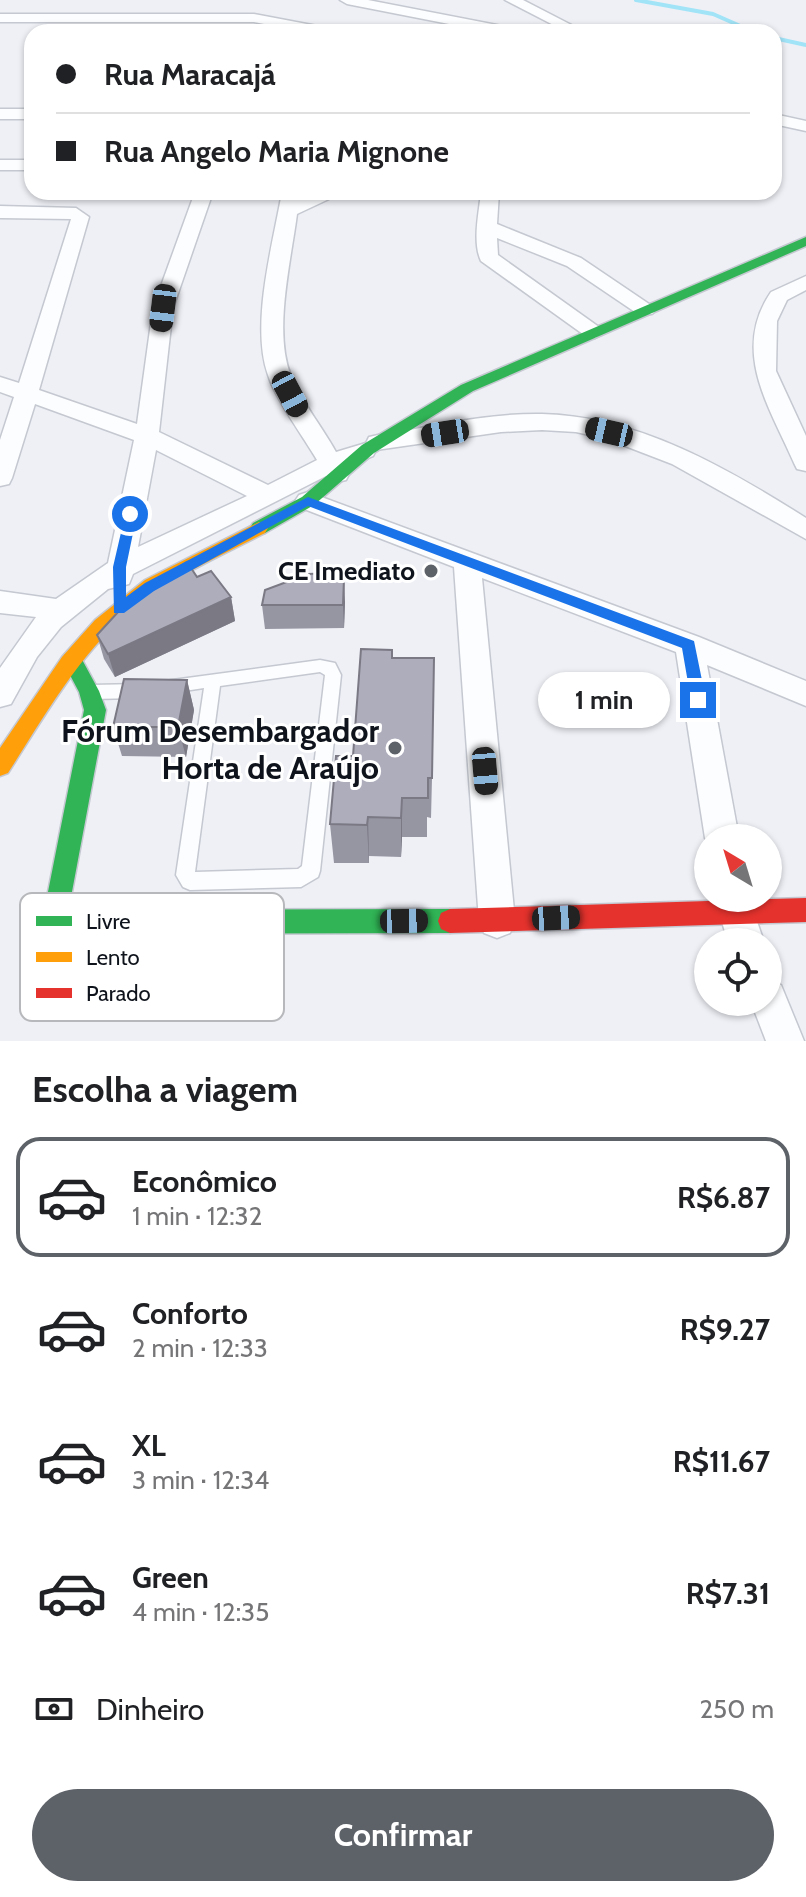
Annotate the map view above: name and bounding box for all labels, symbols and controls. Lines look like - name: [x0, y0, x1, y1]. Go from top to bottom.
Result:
- text: Rua Maracajá: [104, 56, 276, 93]
- text: Rua Angelo Maria Mignone: [104, 133, 449, 170]
- car: [148, 283, 178, 333]
- car: [268, 367, 312, 421]
- car: [583, 415, 635, 449]
- car: [419, 417, 471, 449]
- route start: [112, 496, 148, 532]
- place label: CE Imediato: [278, 555, 415, 587]
- marker: CE Imediato: [422, 562, 440, 580]
- callout: 1 min: [538, 672, 670, 728]
- route end: [680, 682, 716, 718]
- text: 1 min: [575, 684, 633, 716]
- place label: Fórum Desembargador Horta de Araújo: [61, 711, 379, 787]
- marker: Fórum Desembargador Horta de Araújo: [386, 739, 404, 757]
- car: [471, 746, 499, 796]
- north arrow: [694, 824, 782, 912]
- map controls: [694, 824, 782, 1016]
- legend: [20, 893, 284, 1021]
- car: [531, 905, 581, 931]
- text: Livre: [86, 908, 130, 935]
- car: [380, 909, 428, 933]
- button: locate: [694, 928, 782, 1016]
- text: Lento: [86, 944, 140, 971]
- text: Parado: [86, 980, 151, 1007]
- text: Escolha a viagem: [32, 1067, 298, 1111]
- icon: car: [36, 1161, 108, 1233]
- text: Econômico: [132, 1163, 277, 1200]
- text: R$6.87: [677, 1179, 770, 1216]
- text: 1 min · 12:32: [132, 1200, 262, 1232]
- icon: car: [36, 1293, 108, 1365]
- text: Conforto: [132, 1295, 248, 1332]
- text: R$9.27: [680, 1311, 770, 1348]
- text: 2 min · 12:33: [132, 1332, 268, 1364]
- icon: car: [36, 1425, 108, 1497]
- text: XL: [132, 1427, 166, 1464]
- text: R$11.67: [673, 1443, 770, 1480]
- text: 3 min · 12:34: [132, 1464, 269, 1496]
- icon: car: [36, 1557, 108, 1629]
- text: Green: [132, 1559, 209, 1596]
- text: R$7.31: [686, 1575, 770, 1612]
- text: 4 min · 12:35: [132, 1596, 269, 1628]
- icon: cash: [32, 1687, 76, 1731]
- text: Dinheiro: [96, 1691, 204, 1728]
- text: 250 m: [700, 1693, 774, 1725]
- button: Confirmar: [32, 1789, 774, 1881]

